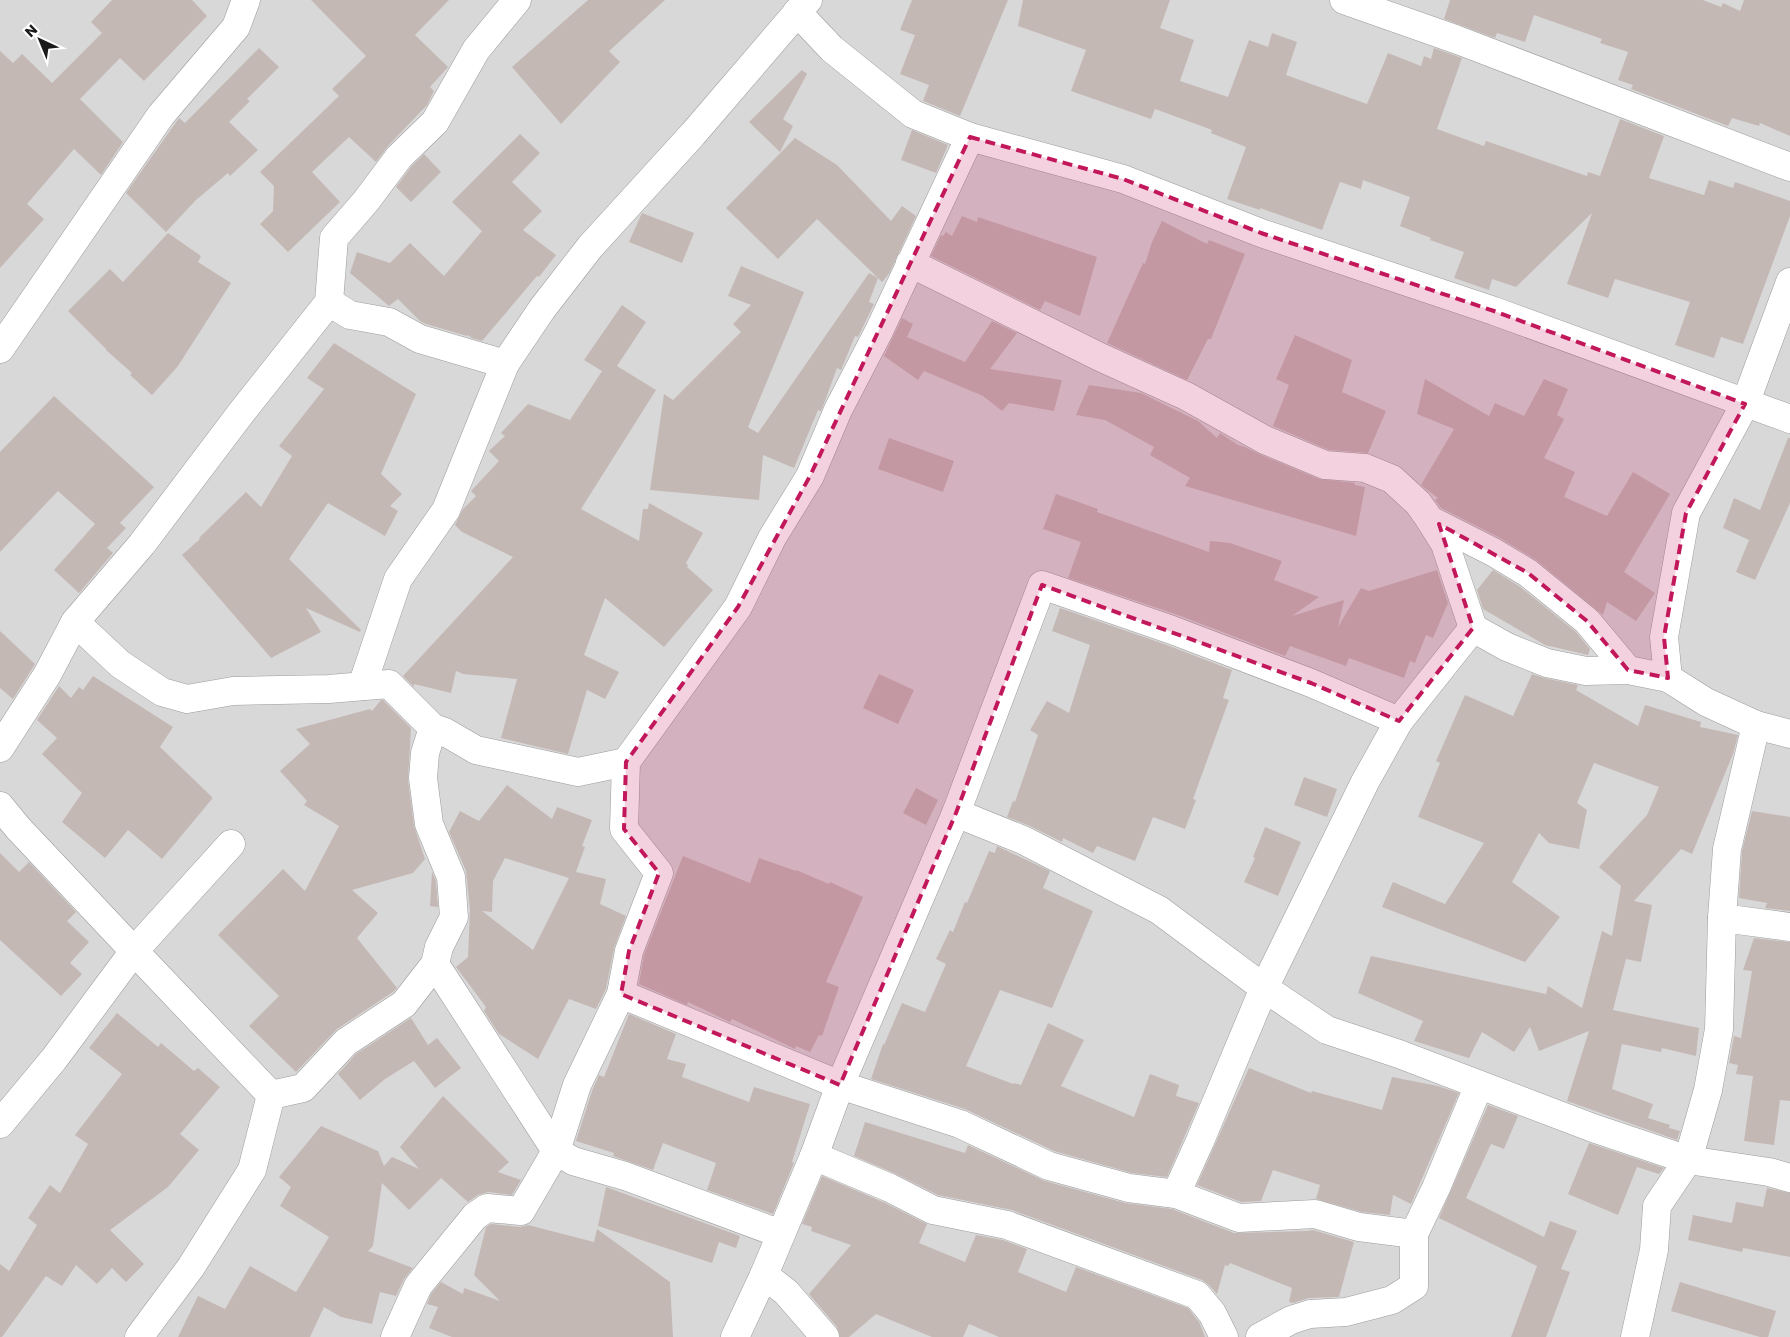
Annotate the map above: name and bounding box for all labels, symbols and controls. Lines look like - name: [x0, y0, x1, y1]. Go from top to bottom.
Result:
- north arrow: [15, 15, 65, 65]
- text: N: [20, 20, 42, 41]

